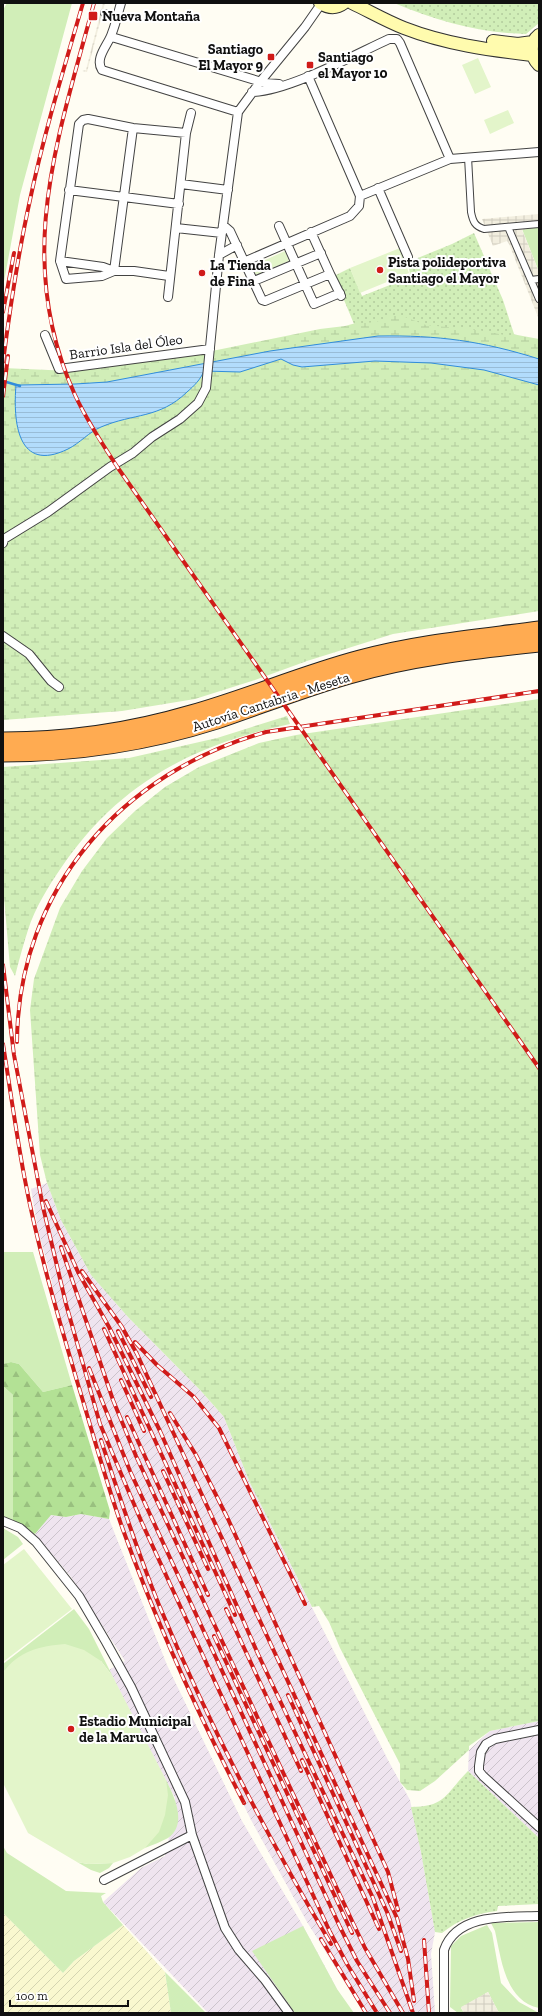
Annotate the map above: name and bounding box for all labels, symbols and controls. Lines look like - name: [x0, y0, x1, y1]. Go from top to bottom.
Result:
- place label: Nueva Montaña: [102, 8, 200, 25]
- marker: Nueva Montaña: [87, 10, 99, 22]
- place label: Santiago El Mayor 9: [198, 41, 264, 74]
- place label: Santiago el Mayor 10: [318, 49, 388, 82]
- marker: Santiago El Mayor 9: [266, 52, 276, 62]
- marker: Santiago el Mayor 10: [305, 60, 315, 70]
- place label: Pista polideportiva Santiago el Mayor: [388, 254, 506, 287]
- place label: La Tienda de Fina: [210, 257, 271, 290]
- marker: Pista polideportiva Santiago el Mayor: [375, 265, 385, 275]
- marker: La Tienda de Fina: [197, 268, 207, 278]
- street label: Barrio Isla del Óleo: [68, 331, 184, 363]
- street label: Autovía Cantabria - Meseta: [190, 668, 352, 735]
- place label: Estadio Municipal de la Maruca: [79, 1713, 191, 1746]
- marker: Estadio Municipal de la Maruca: [66, 1724, 76, 1734]
- scale bar: [10, 1982, 128, 2008]
- text: 100 m: [16, 1989, 48, 2003]

